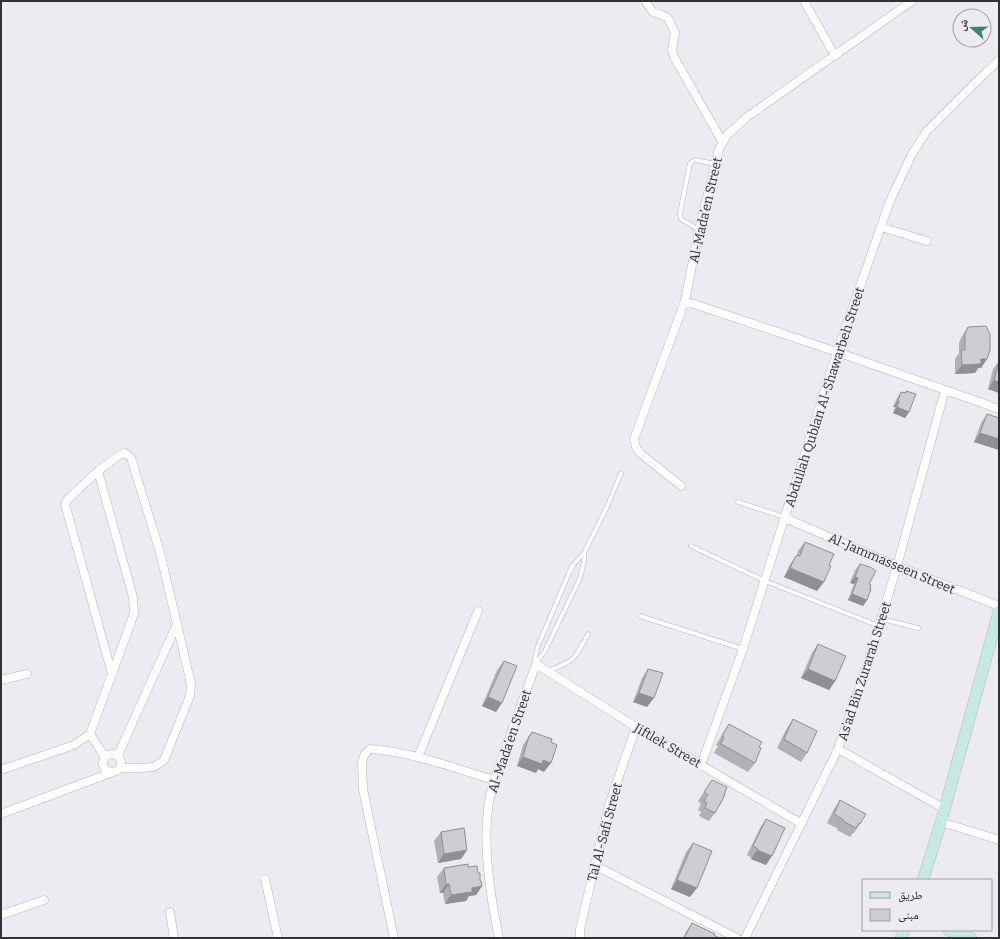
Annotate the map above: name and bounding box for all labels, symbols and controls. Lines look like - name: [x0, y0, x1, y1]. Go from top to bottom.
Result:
- north arrow: [952, 8, 992, 48]
- text: ش: [955, 17, 972, 33]
- street label: Al-Mada’en Street: [686, 156, 725, 264]
- street label: Abdullah Qublan Al-Shawarbeh Street: [782, 285, 867, 509]
- street label: Al-Jammasseen Street: [826, 530, 958, 597]
- street label: As’ad Bin Zurarah Street: [835, 599, 894, 743]
- street label: Al-Mada’en Street: [485, 687, 534, 795]
- street label: Jiftlek Street: [631, 720, 704, 771]
- street label: Tal Al-Safi Street: [584, 781, 625, 883]
- legend: [862, 879, 992, 931]
- text: طريق: [898, 888, 923, 902]
- text: مبنى: [898, 908, 919, 922]

